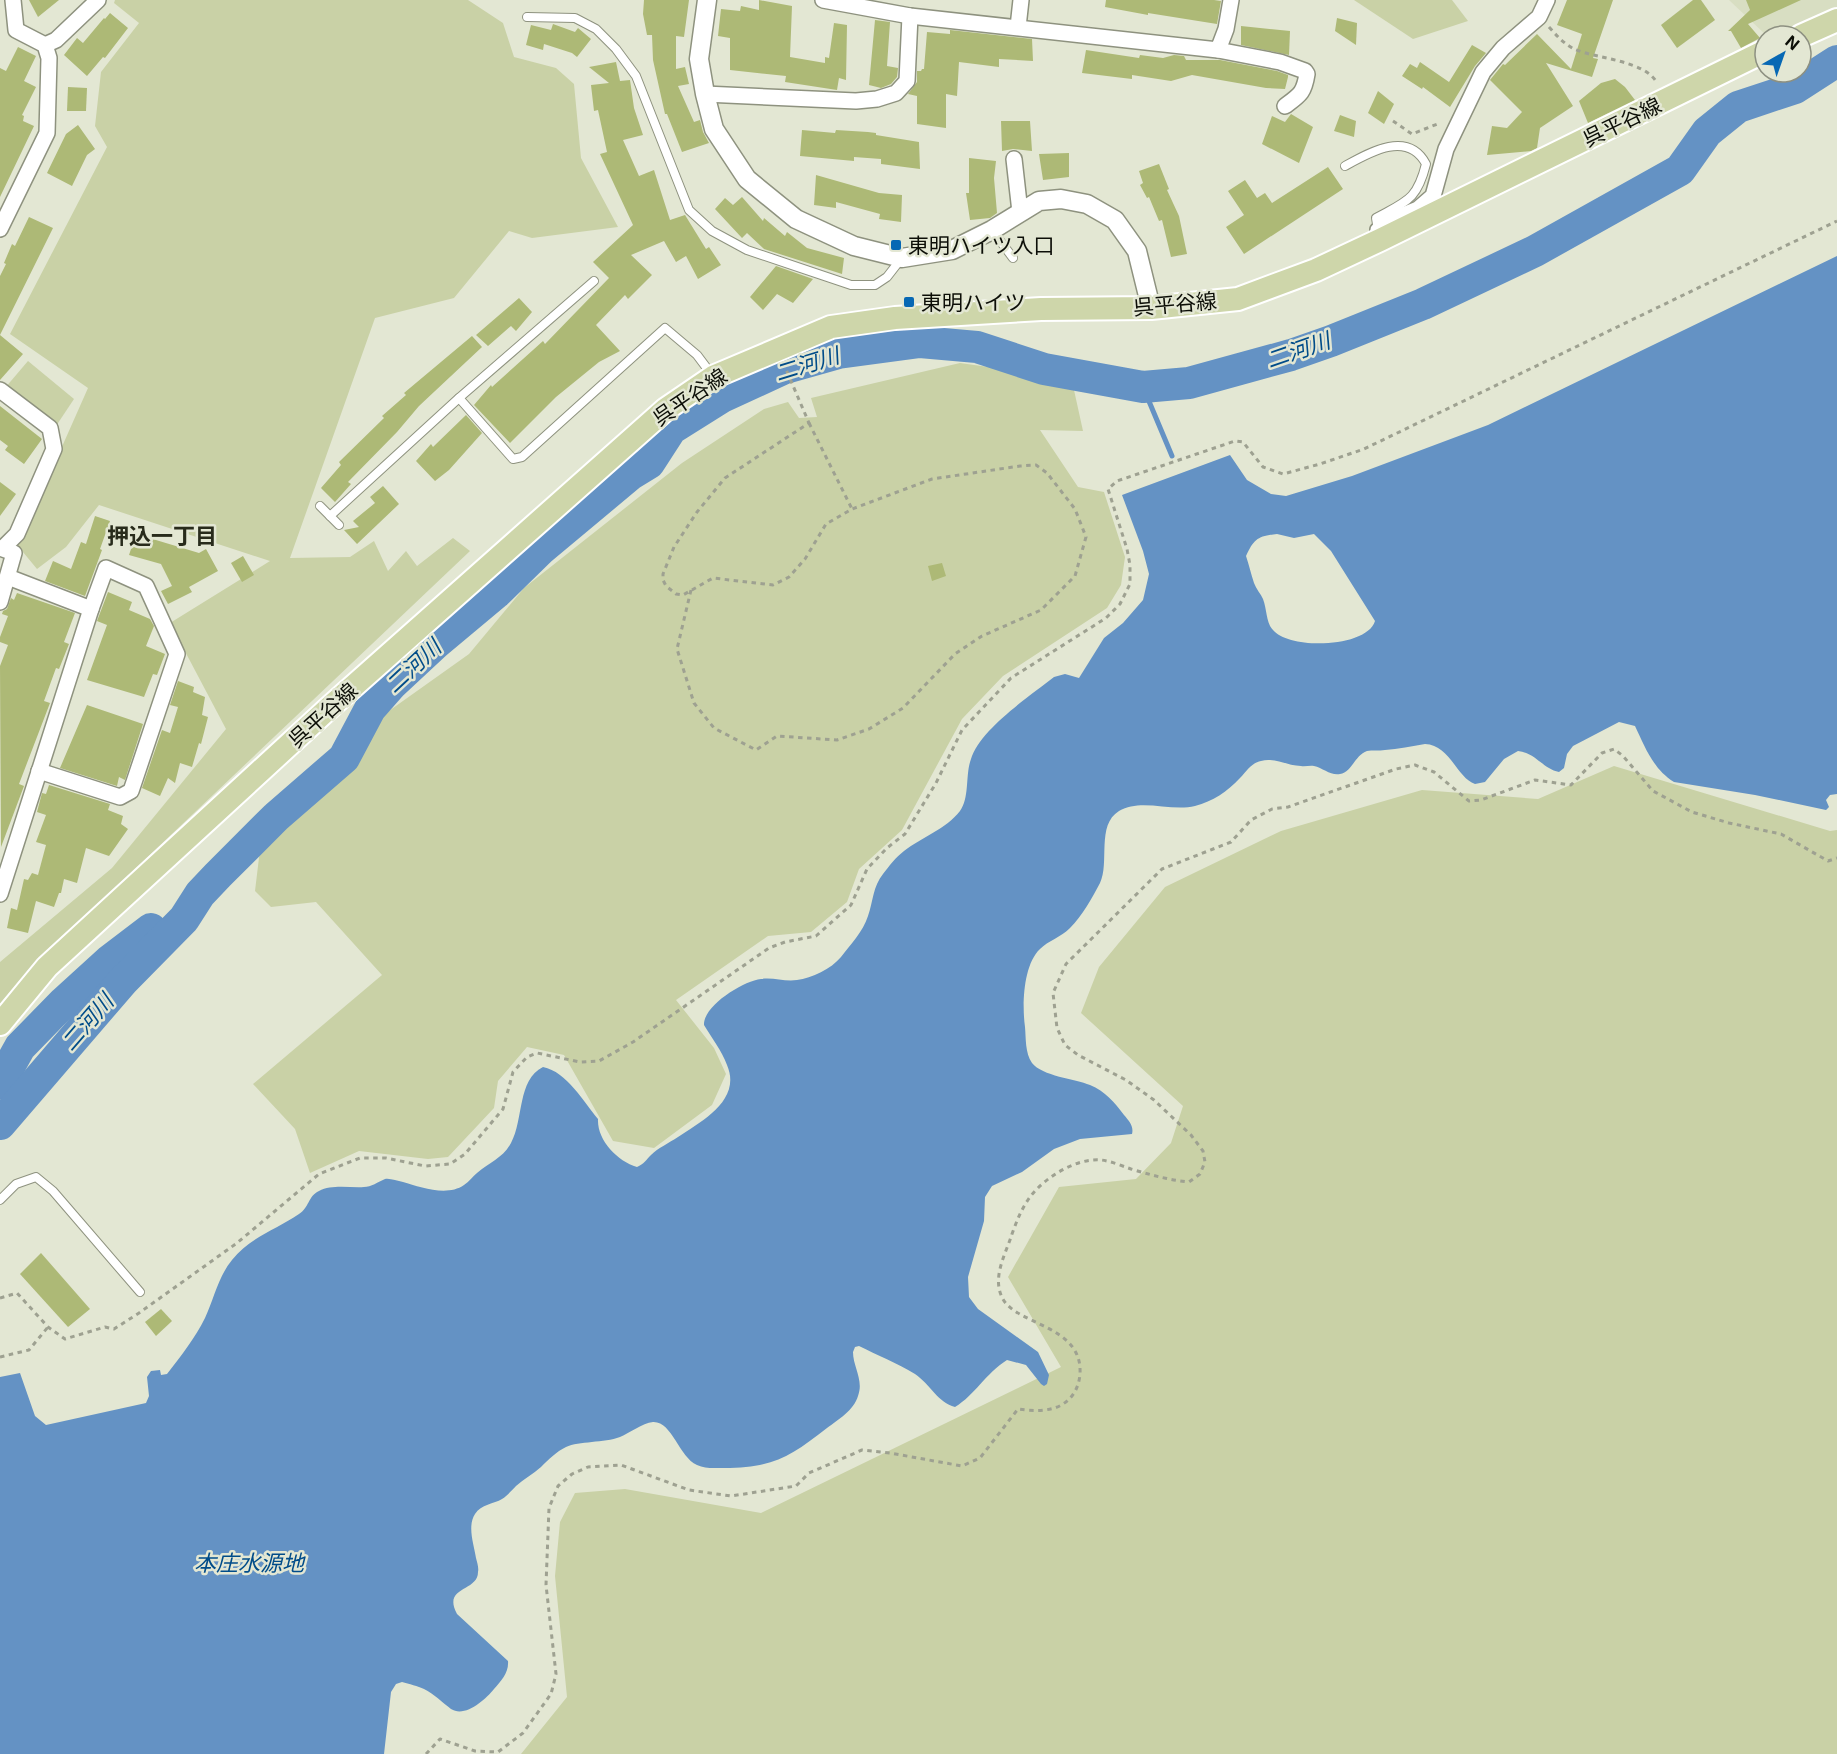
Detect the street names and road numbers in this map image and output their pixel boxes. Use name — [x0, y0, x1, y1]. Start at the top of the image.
street label: 呉平谷線 — [1579, 92, 1665, 152]
street label: 呉平谷線 — [1132, 288, 1218, 320]
street label: 呉平谷線 — [648, 363, 732, 431]
street label: 呉平谷線 — [283, 678, 363, 752]

